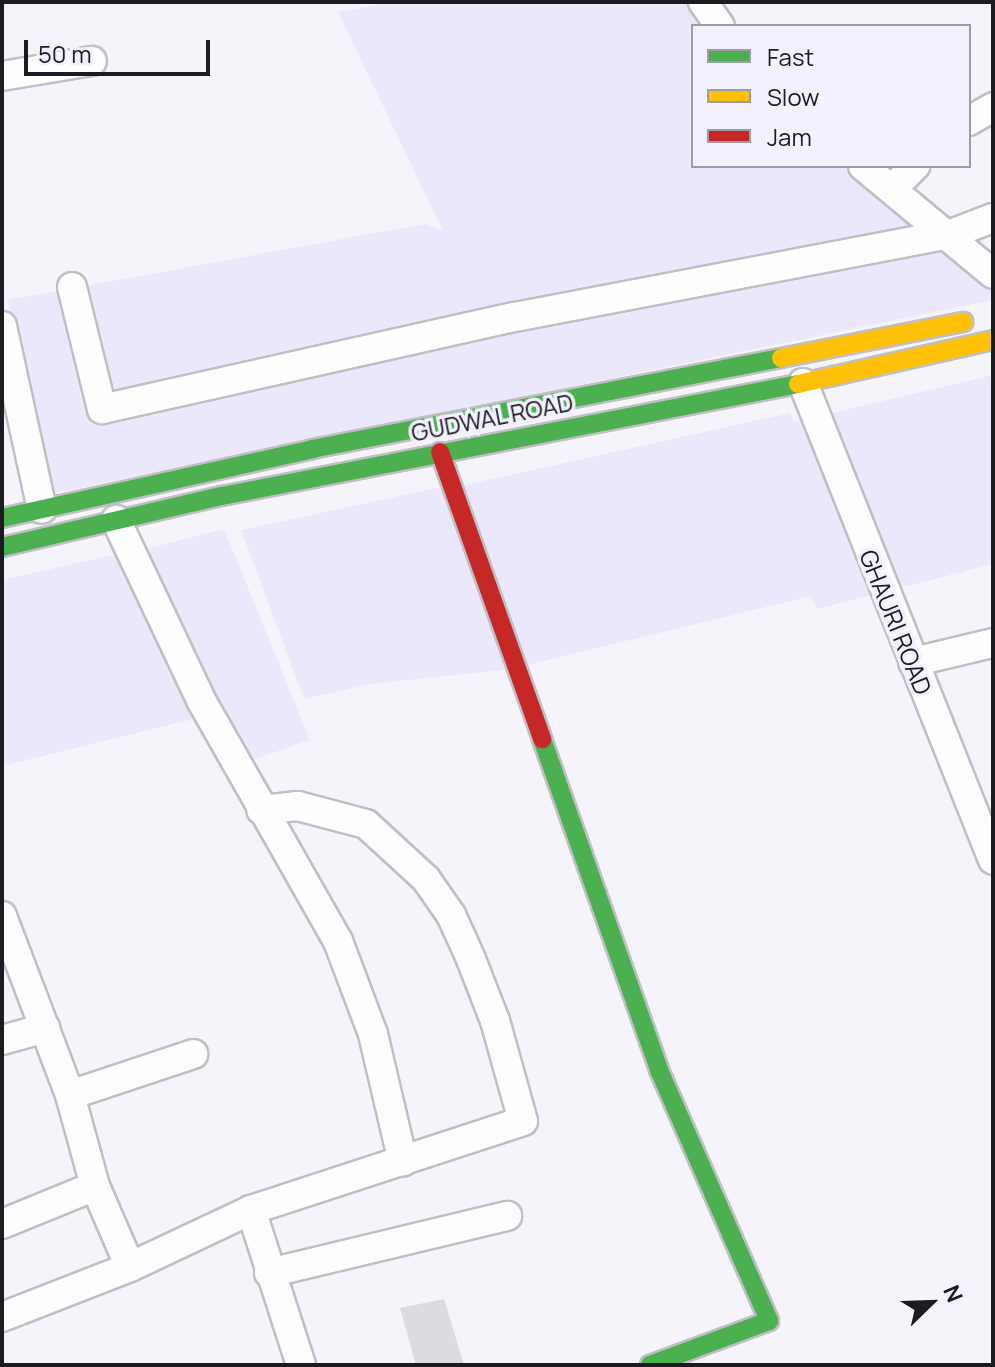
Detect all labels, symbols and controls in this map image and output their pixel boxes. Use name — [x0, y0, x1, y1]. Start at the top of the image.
scale bar — [28, 24, 214, 74]
legend — [691, 24, 971, 168]
text: 50 m — [38, 37, 92, 70]
text: Fast — [767, 40, 814, 73]
text: Slow — [767, 80, 820, 113]
text: Jam — [767, 120, 812, 153]
street label: GUDWAL ROAD — [408, 387, 576, 447]
street label: GHAURI ROAD — [854, 545, 938, 699]
north arrow — [891, 1263, 971, 1343]
text: N — [936, 1280, 970, 1307]

